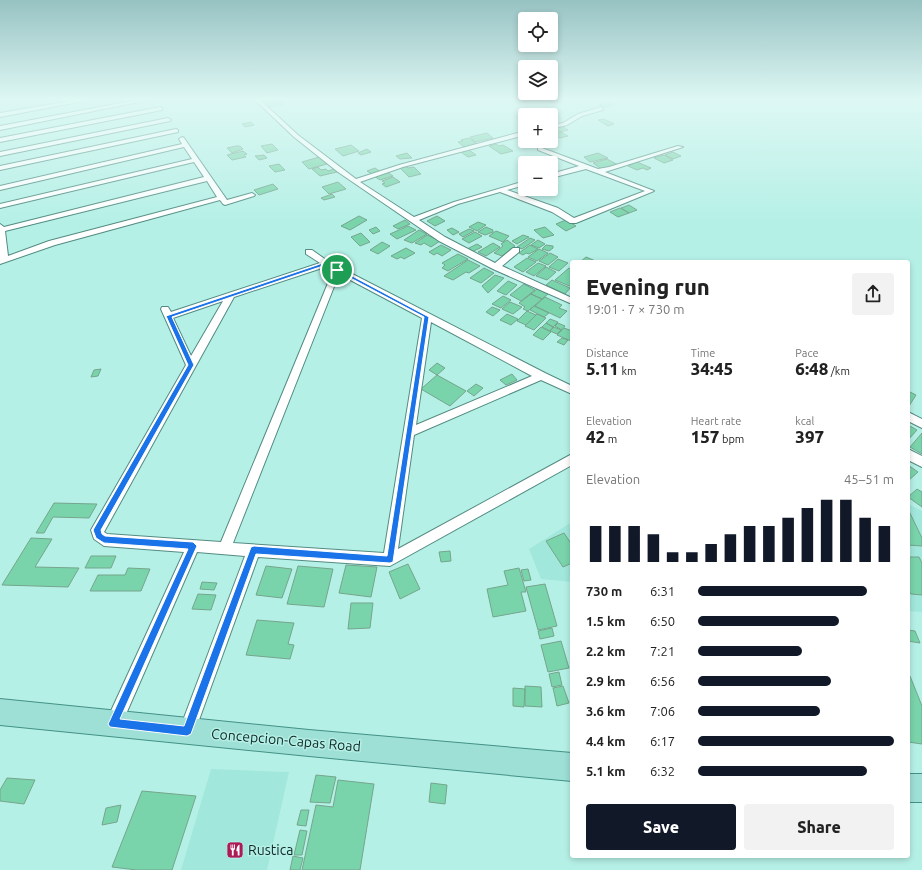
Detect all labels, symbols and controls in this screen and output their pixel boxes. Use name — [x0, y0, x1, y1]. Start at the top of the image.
map controls — [518, 12, 558, 196]
button: locate — [518, 12, 558, 52]
button: layers — [518, 60, 558, 100]
button: + — [518, 108, 558, 148]
button: − — [518, 156, 558, 196]
pin — [320, 253, 354, 287]
icon: arrive — [326, 259, 348, 281]
button: share — [852, 273, 894, 315]
text: Evening run — [586, 274, 710, 299]
text: 19:01 · 7 × 730 m — [586, 302, 685, 316]
text: Distance — [586, 347, 629, 359]
text: Time — [691, 347, 715, 359]
text: Pace — [795, 347, 819, 359]
text: 5.11 — [586, 359, 619, 378]
text: 34:45 — [691, 359, 733, 378]
text: 6:48 — [795, 359, 828, 378]
text: km — [619, 365, 637, 377]
text: /km — [828, 365, 850, 377]
text: Elevation — [586, 415, 632, 427]
text: Heart rate — [691, 415, 741, 427]
text: kcal — [795, 415, 814, 427]
text: 42 — [586, 427, 605, 446]
text: 157 — [691, 427, 719, 446]
text: 397 — [795, 427, 824, 446]
text: m — [605, 433, 617, 445]
text: bpm — [719, 433, 744, 445]
text: Elevation — [586, 472, 640, 486]
text: 45–51 m — [844, 472, 894, 486]
text: 730 m — [586, 584, 622, 598]
text: 6:31 — [650, 584, 675, 598]
text: 1.5 km — [586, 614, 625, 628]
text: 6:50 — [650, 614, 675, 628]
text: 2.2 km — [586, 644, 625, 658]
text: 7:21 — [650, 644, 675, 658]
text: 2.9 km — [586, 674, 625, 688]
text: 6:56 — [650, 674, 675, 688]
text: 3.6 km — [586, 704, 625, 718]
text: 7:06 — [650, 704, 675, 718]
street label: Concepcion-Capas Road — [211, 725, 361, 755]
text: 4.4 km — [586, 734, 625, 748]
text: 6:17 — [650, 734, 675, 748]
text: 5.1 km — [586, 764, 625, 778]
text: 6:32 — [650, 764, 675, 778]
button: Save — [586, 804, 736, 850]
button: Share — [744, 804, 894, 850]
restaurant icon: Rustica — [225, 840, 245, 860]
place label: Rustica — [248, 842, 293, 858]

